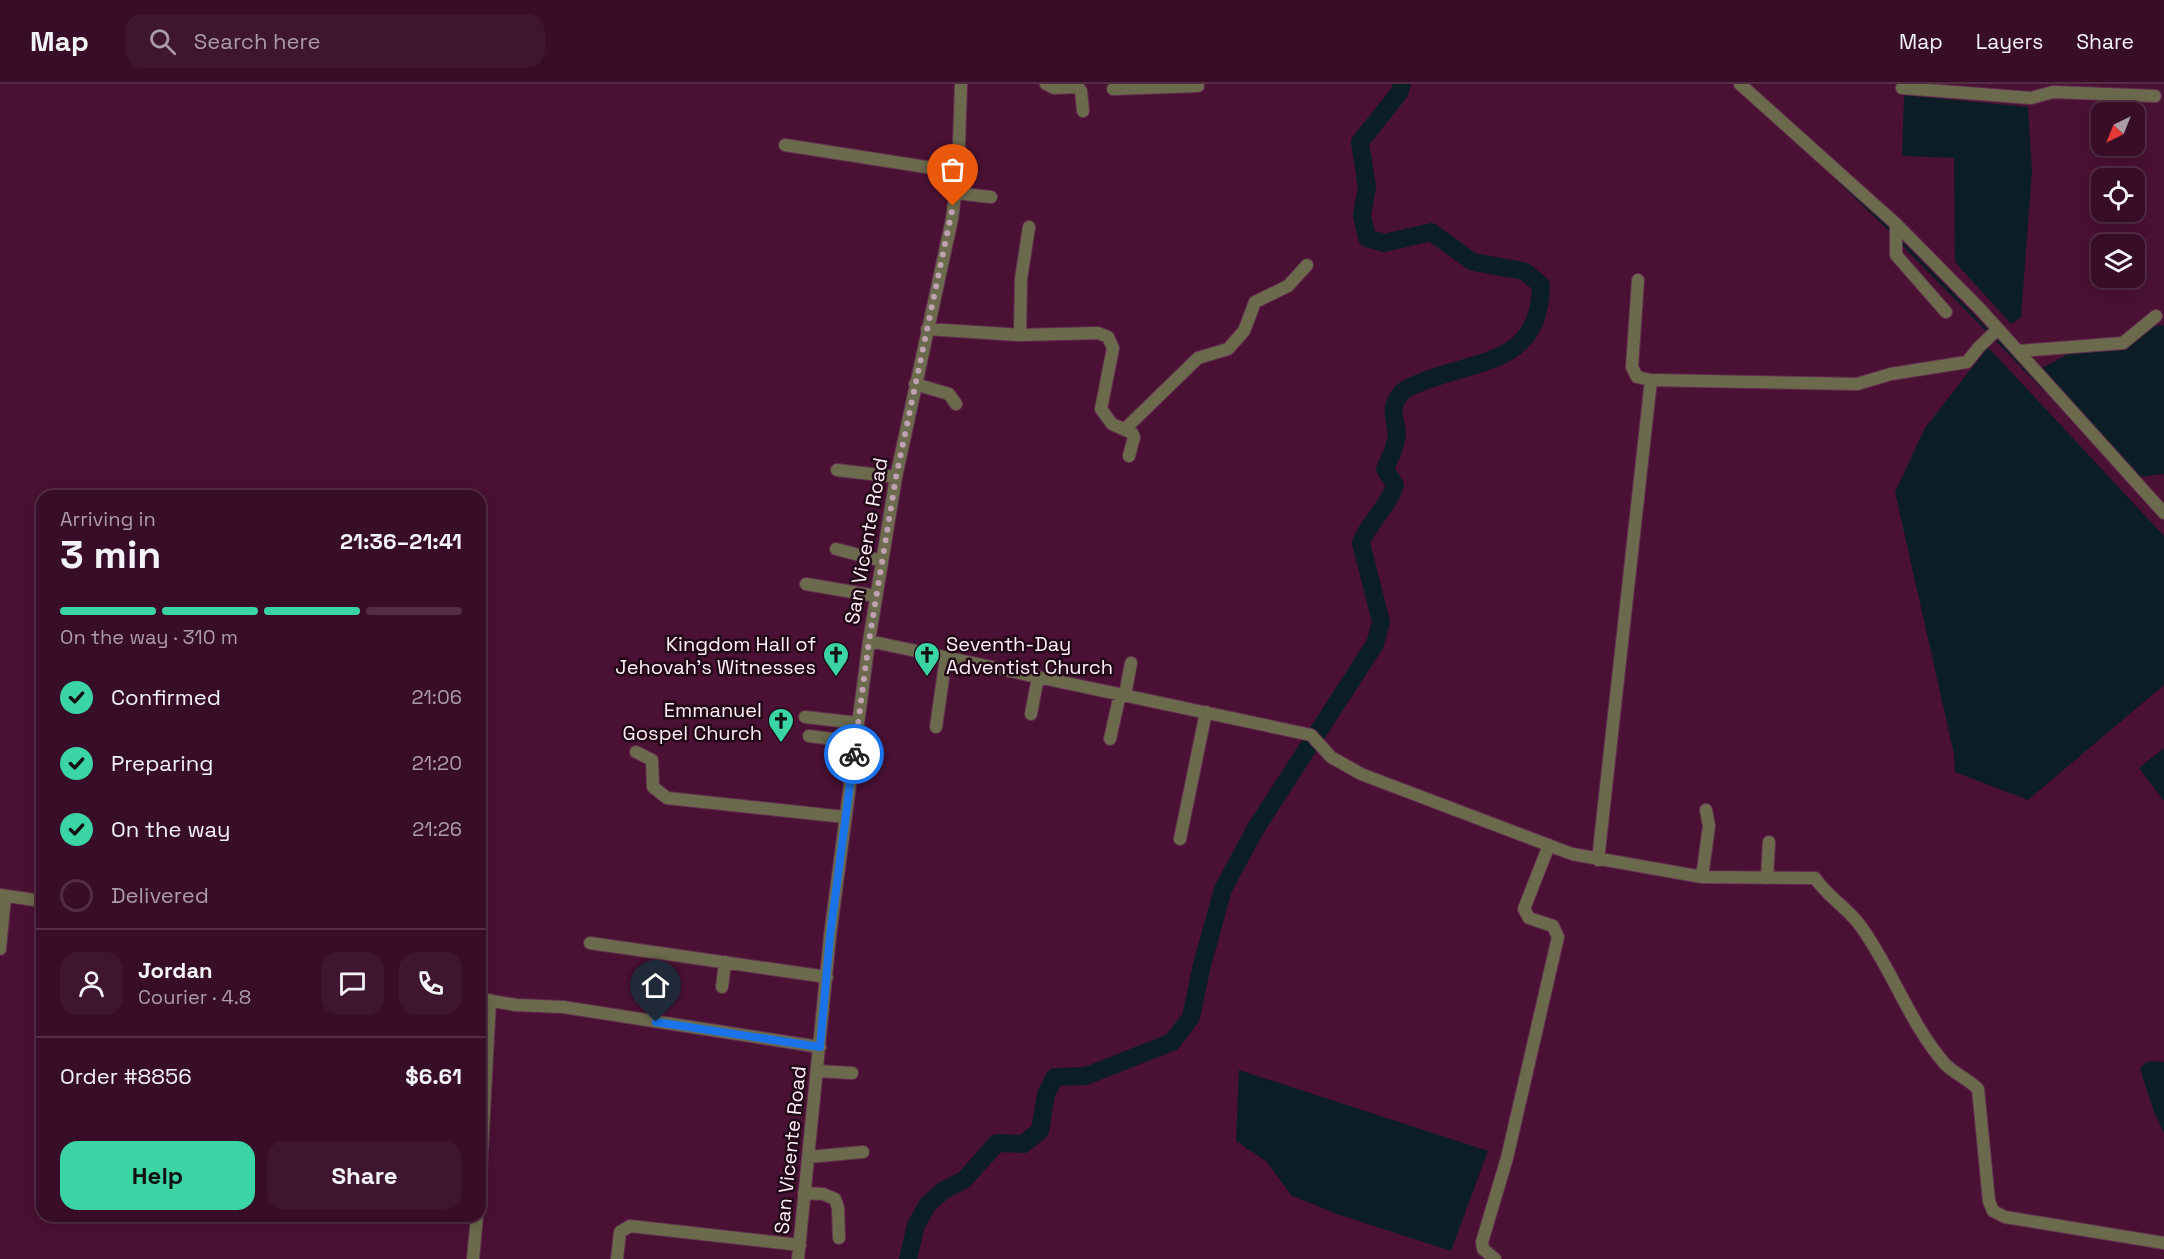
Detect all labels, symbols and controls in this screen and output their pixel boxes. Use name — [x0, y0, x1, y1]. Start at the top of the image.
search box — [125, 14, 545, 68]
text: Map — [30, 23, 89, 59]
icon: search — [146, 25, 179, 58]
text: Search here — [194, 27, 321, 55]
text: Map — [1899, 28, 1943, 55]
text: Layers — [1976, 28, 2043, 55]
text: Share — [2076, 28, 2134, 55]
north arrow — [2091, 102, 2145, 156]
map controls — [2091, 102, 2145, 288]
pin — [927, 144, 978, 206]
icon: bag — [936, 153, 969, 186]
button: locate — [2091, 168, 2145, 222]
button: layers — [2091, 234, 2145, 288]
street label: San Vicente Road — [839, 456, 893, 626]
text: Arriving in — [60, 506, 156, 532]
text: 21:36–21:41 — [340, 527, 462, 555]
text: 3 min — [60, 530, 161, 579]
text: On the way · 310 m — [60, 624, 238, 650]
place label: Kingdom Hall of Jehovah's Witnesses — [615, 631, 816, 680]
place label: Seventh-Day Adventist Church — [946, 631, 1113, 680]
church icon: Kingdom Hall of Jehovah's Witnesses — [821, 640, 851, 678]
church icon: Seventh-Day Adventist Church — [912, 640, 942, 678]
icon: check — [60, 681, 93, 714]
text: Confirmed — [111, 683, 221, 711]
text: 21:06 — [411, 684, 462, 710]
place label: Emmanuel Gospel Church — [623, 697, 762, 746]
church icon: Emmanuel Gospel Church — [766, 706, 796, 744]
courier — [824, 724, 884, 784]
icon: bike — [838, 738, 871, 771]
icon: check — [60, 747, 93, 780]
text: Preparing — [111, 749, 213, 777]
text: 21:20 — [412, 750, 462, 776]
icon: check — [60, 813, 93, 846]
text: On the way — [111, 815, 230, 843]
text: 21:26 — [412, 816, 462, 842]
text: Delivered — [111, 881, 209, 909]
button: person — [60, 952, 123, 1015]
button: chat — [321, 952, 384, 1015]
button: phone — [399, 952, 462, 1015]
text: Jordan — [138, 956, 213, 984]
pin — [630, 960, 681, 1022]
icon: home — [639, 969, 672, 1002]
text: Courier · 4.8 — [138, 984, 251, 1010]
text: Order #8856 — [60, 1062, 192, 1090]
text: $6.61 — [405, 1062, 462, 1090]
street label: San Vicente Road — [768, 1065, 812, 1235]
button: Help — [60, 1141, 255, 1210]
button: Share — [267, 1141, 462, 1210]

